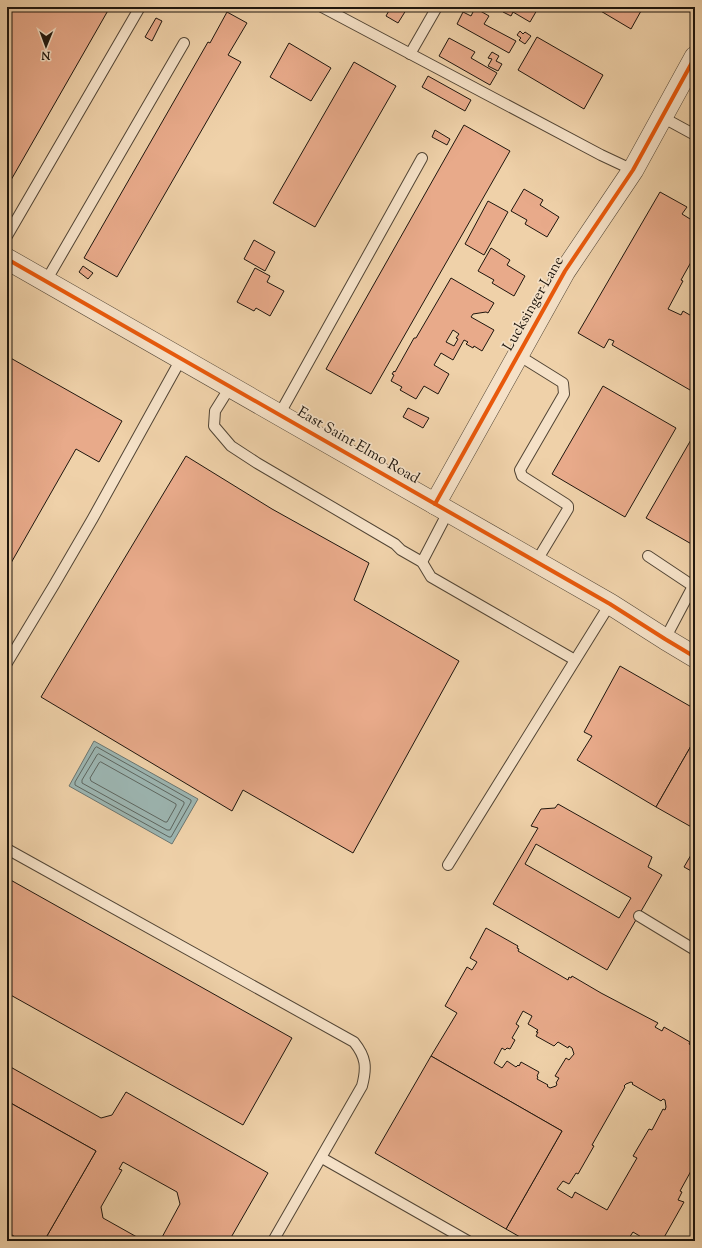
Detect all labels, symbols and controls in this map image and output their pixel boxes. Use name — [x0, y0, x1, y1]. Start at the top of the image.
north arrow — [26, 26, 66, 66]
text: N — [41, 47, 51, 63]
street label: Lucksinger Lane — [498, 253, 570, 355]
street label: East Saint Elmo Road — [293, 402, 423, 490]

